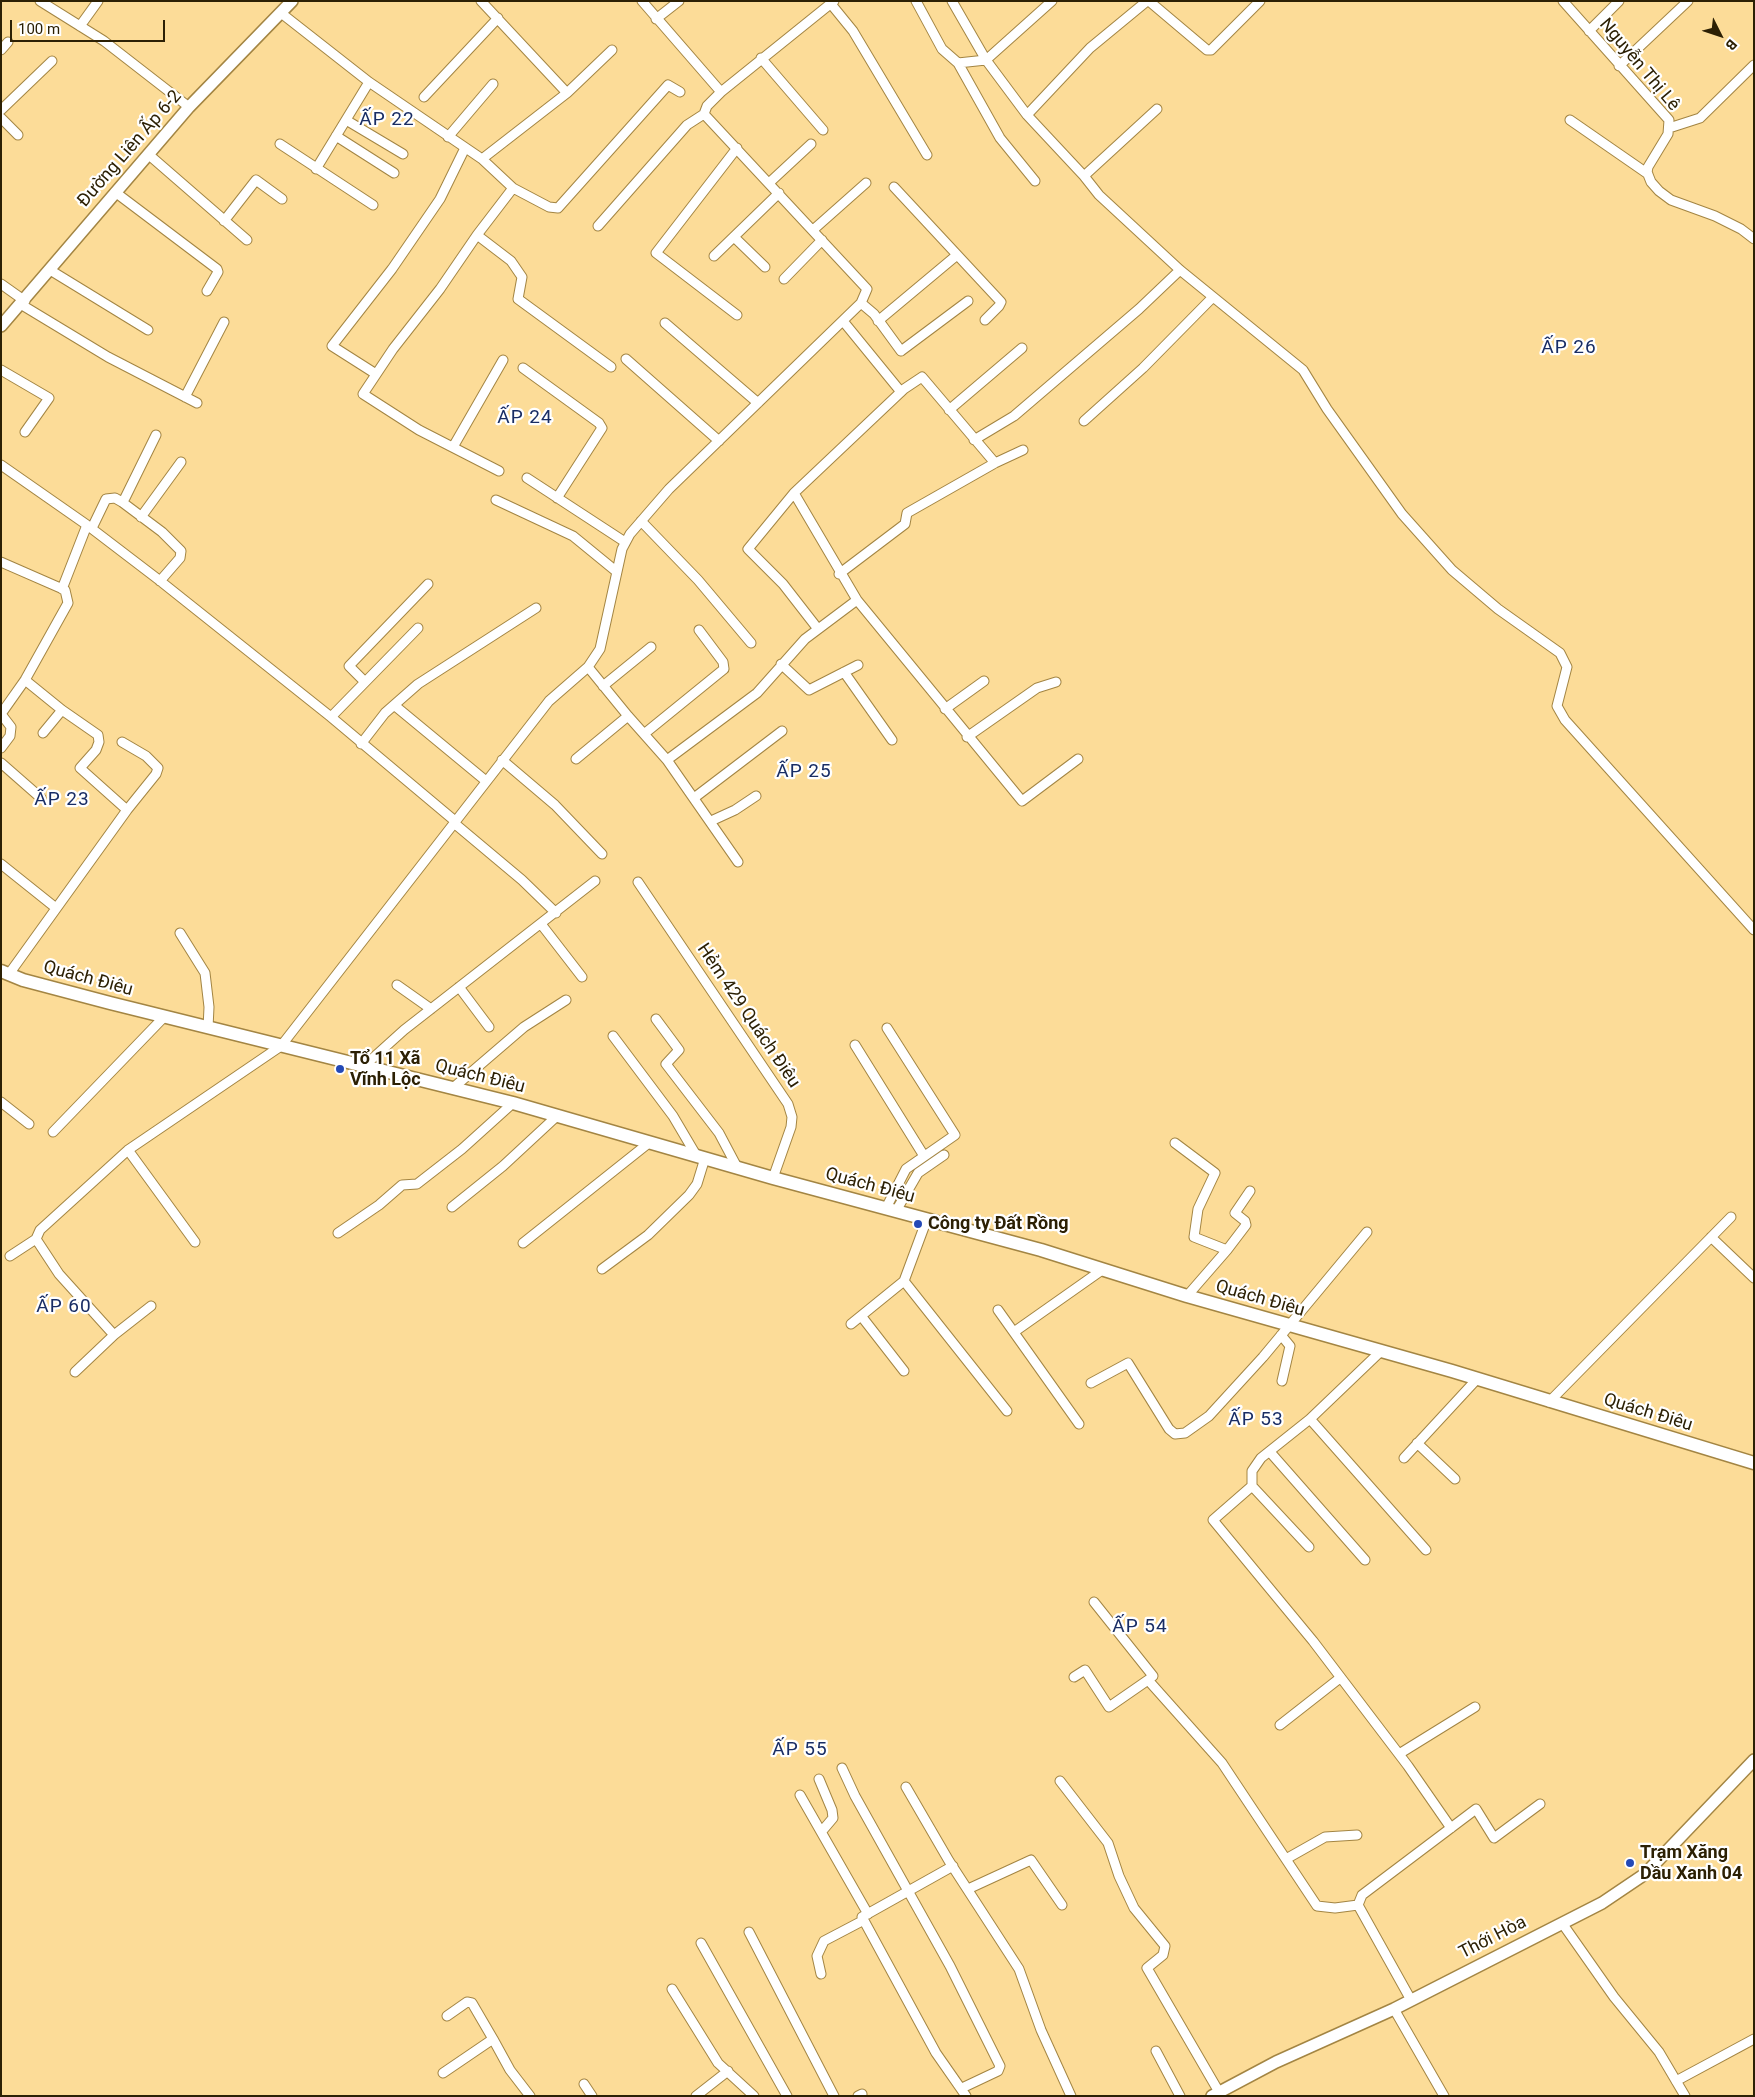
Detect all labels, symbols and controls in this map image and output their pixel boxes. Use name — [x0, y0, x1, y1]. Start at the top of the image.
scale bar — [12, 10, 168, 42]
north arrow — [1695, 10, 1745, 60]
street label: Nguyễn Thị Lê — [1594, 14, 1684, 116]
text: 100 m — [18, 20, 60, 38]
text: B — [1722, 36, 1740, 53]
street label: Đường Liên Ấp 6-2 — [73, 86, 187, 212]
district label: ẤP 22 — [359, 109, 415, 131]
district label: ẤP 26 — [1541, 337, 1597, 359]
district label: ẤP 24 — [497, 407, 553, 429]
district label: ẤP 25 — [776, 761, 832, 783]
district label: ẤP 23 — [34, 789, 90, 811]
street label: Hẻm 429 Quách Điêu — [692, 940, 804, 1092]
street label: Quách Điêu — [41, 957, 135, 1001]
place label: Tổ 11 Xã Vĩnh Lộc — [350, 1048, 421, 1090]
street label: Quách Điêu — [433, 1055, 527, 1099]
marker: Tổ 11 Xã Vĩnh Lộc — [334, 1063, 346, 1075]
street label: Quách Điêu — [823, 1164, 917, 1208]
place label: Công ty Đất Rồng — [928, 1213, 1069, 1235]
marker: Công ty Đất Rồng — [912, 1218, 924, 1230]
street label: Quách Điêu — [1213, 1276, 1307, 1322]
district label: ẤP 60 — [36, 1296, 92, 1318]
street label: Quách Điêu — [1601, 1389, 1695, 1437]
district label: ẤP 53 — [1228, 1409, 1284, 1431]
district label: ẤP 54 — [1112, 1616, 1168, 1638]
district label: ẤP 55 — [772, 1739, 828, 1761]
place label: Trạm Xăng Dầu Xanh 04 — [1640, 1842, 1742, 1885]
marker: Trạm Xăng Dầu Xanh 04 — [1624, 1857, 1636, 1869]
street label: Thới Hòa — [1456, 1912, 1530, 1964]

